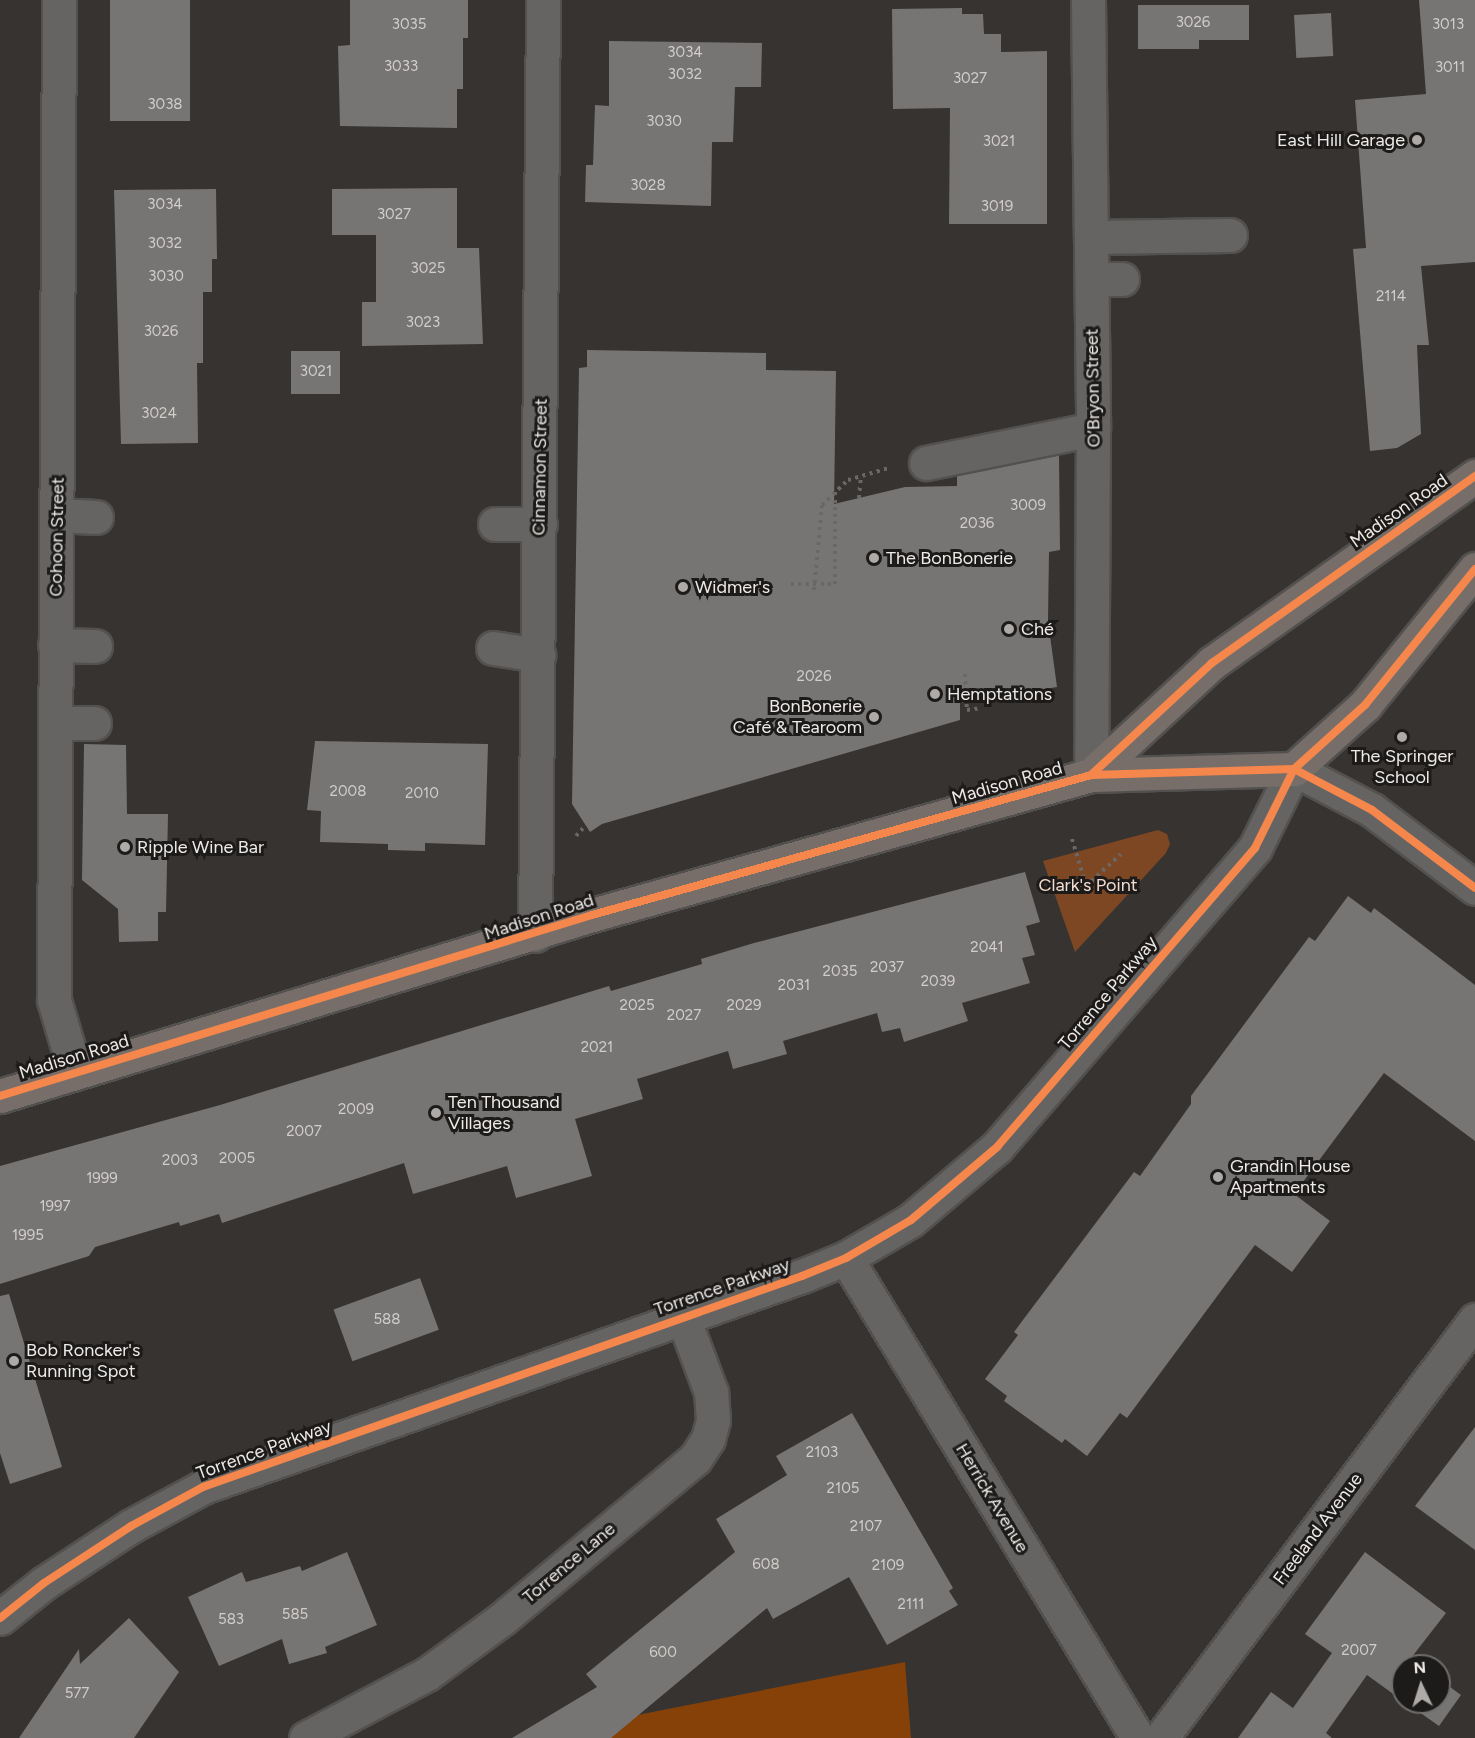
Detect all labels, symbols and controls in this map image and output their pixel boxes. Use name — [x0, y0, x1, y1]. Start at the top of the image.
house number: 3026 — [1176, 14, 1210, 32]
house number: 3035 — [392, 16, 426, 34]
house number: 3013 — [1432, 16, 1464, 34]
house number: 3034 — [667, 44, 703, 62]
house number: 3033 — [384, 58, 418, 76]
house number: 3011 — [1435, 59, 1465, 77]
house number: 3032 — [668, 66, 702, 84]
house number: 3027 — [953, 70, 987, 88]
house number: 3038 — [147, 96, 183, 114]
house number: 3030 — [646, 113, 682, 131]
place label: East Hill Garage — [1277, 129, 1405, 151]
house number: 3021 — [983, 133, 1015, 151]
marker: East Hill Garage — [1410, 133, 1424, 147]
house number: 3028 — [630, 177, 666, 195]
house number: 3034 — [147, 196, 183, 214]
house number: 3019 — [981, 198, 1013, 216]
house number: 3027 — [377, 206, 411, 224]
house number: 3032 — [148, 235, 182, 253]
house number: 3025 — [411, 260, 445, 278]
house number: 3030 — [148, 268, 184, 286]
house number: 2114 — [1376, 288, 1406, 306]
house number: 3023 — [406, 314, 440, 332]
house number: 3026 — [144, 323, 178, 341]
street label: O’Bryon Street — [1081, 328, 1105, 448]
house number: 3021 — [300, 363, 332, 381]
street label: Cinnamon Street — [528, 398, 552, 536]
house number: 3024 — [141, 405, 177, 423]
street label: Madison Road — [1346, 469, 1452, 553]
street label: Cohoon Street — [45, 477, 69, 597]
house number: 3009 — [1010, 497, 1046, 515]
house number: 2036 — [960, 515, 994, 533]
place label: The BonBonerie — [886, 547, 1013, 569]
marker: The BonBonerie — [867, 551, 881, 565]
place label: Widmer's — [695, 576, 770, 598]
marker: Widmer's — [676, 580, 690, 594]
place label: Ché — [1021, 618, 1054, 640]
marker: Ché — [1002, 622, 1016, 636]
house number: 2026 — [797, 668, 831, 686]
place label: Hemptations — [947, 683, 1052, 705]
marker: Hemptations — [928, 687, 942, 701]
place label: BonBonerie Café & Tearoom — [733, 696, 862, 738]
marker: BonBonerie Café & Tearoom — [867, 710, 881, 724]
marker: The Springer School — [1395, 730, 1409, 744]
place label: The Springer School — [1351, 746, 1453, 789]
street label: Madison Road — [949, 757, 1065, 809]
house number: 2008 — [330, 783, 366, 801]
house number: 2010 — [405, 785, 439, 803]
place label: Ripple Wine Bar — [137, 836, 264, 858]
marker: Ripple Wine Bar — [118, 840, 132, 854]
park label: Clark's Point — [1038, 874, 1138, 896]
street label: Madison Road — [482, 889, 596, 945]
street label: Torrence Parkway — [1054, 932, 1162, 1054]
house number: 2041 — [970, 939, 1004, 957]
house number: 2037 — [870, 959, 904, 977]
house number: 2035 — [823, 963, 857, 981]
house number: 2039 — [921, 973, 955, 991]
house number: 2031 — [778, 977, 810, 995]
house number: 2025 — [619, 997, 655, 1015]
house number: 2029 — [727, 997, 761, 1015]
house number: 2027 — [667, 1007, 701, 1025]
street label: Madison Road — [16, 1030, 132, 1084]
house number: 2021 — [581, 1039, 613, 1057]
place label: Ten Thousand Villages — [448, 1092, 560, 1134]
house number: 2009 — [338, 1101, 374, 1119]
marker: Ten Thousand Villages — [429, 1106, 443, 1120]
house number: 2007 — [286, 1123, 322, 1141]
house number: 2005 — [219, 1150, 255, 1168]
house number: 2003 — [162, 1152, 198, 1170]
place label: Grandin House Apartments — [1230, 1156, 1350, 1198]
house number: 1999 — [86, 1170, 118, 1188]
marker: Grandin House Apartments — [1211, 1170, 1225, 1184]
house number: 1997 — [39, 1198, 71, 1216]
house number: 1995 — [12, 1227, 44, 1245]
street label: Torrence Parkway — [651, 1254, 793, 1320]
house number: 588 — [373, 1311, 401, 1329]
place label: Bob Roncker's Running Spot — [26, 1340, 140, 1382]
marker: Bob Roncker's Running Spot — [7, 1354, 21, 1368]
street label: Torrence Parkway — [194, 1416, 334, 1484]
street label: Herrick Avenue — [951, 1440, 1033, 1556]
house number: 2103 — [806, 1444, 838, 1462]
street label: Freeland Avenue — [1269, 1469, 1367, 1589]
house number: 2105 — [827, 1480, 859, 1498]
street label: Torrence Lane — [518, 1518, 620, 1608]
house number: 2107 — [850, 1518, 882, 1536]
house number: 608 — [752, 1556, 780, 1574]
house number: 2109 — [872, 1557, 904, 1575]
house number: 2111 — [898, 1596, 924, 1614]
house number: 585 — [282, 1606, 308, 1624]
house number: 583 — [218, 1611, 244, 1629]
house number: 2007 — [1341, 1642, 1377, 1660]
house number: 600 — [649, 1644, 677, 1662]
north arrow — [1391, 1654, 1451, 1714]
text: N — [1413, 1658, 1427, 1677]
house number: 577 — [65, 1685, 89, 1703]

